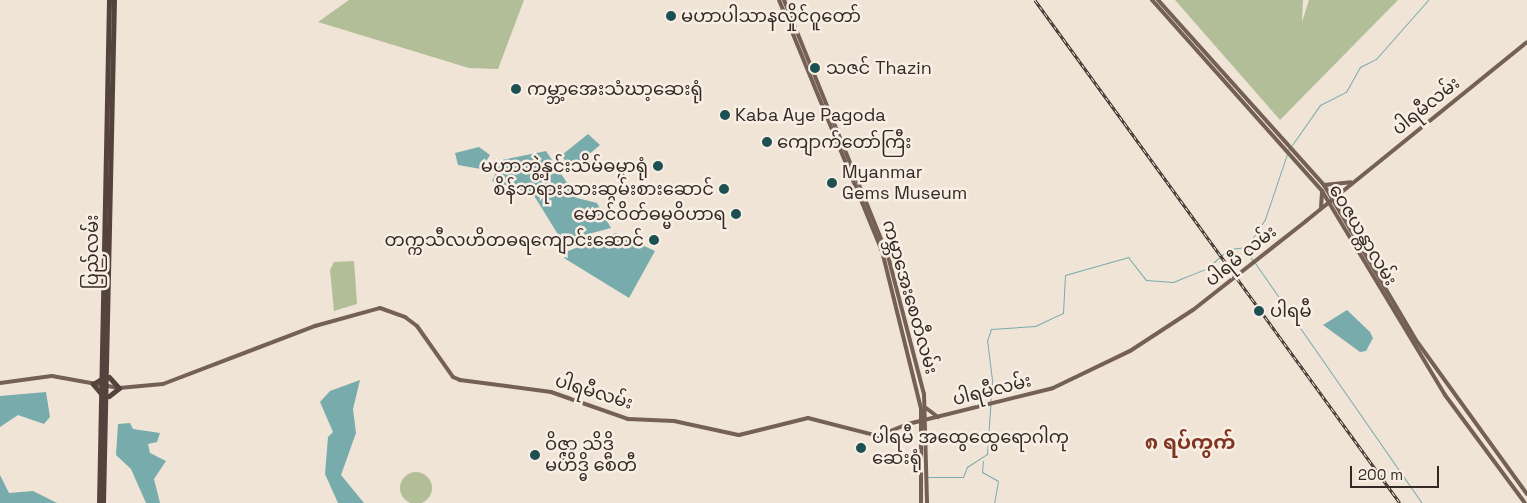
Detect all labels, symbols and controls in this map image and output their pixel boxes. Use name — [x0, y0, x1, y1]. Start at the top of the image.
place label: မဟာပါသာနလှိုင်ဂူတော် — [681, 5, 861, 27]
marker: မဟာပါသာနလှိုင်ဂူတော် — [665, 10, 677, 22]
place label: သဇင် Thazin — [826, 57, 932, 79]
marker: သဇင် Thazin — [808, 61, 822, 75]
street label: ပါရမီလမ်း — [1388, 72, 1464, 140]
place label: ကမ္ဘာ့အေးသံဃာ့ဆေးရုံ — [527, 78, 703, 100]
marker: ကမ္ဘာ့အေးသံဃာ့ဆေးရုံ — [509, 82, 523, 96]
place label: Kaba Aye Pagoda — [735, 104, 886, 126]
marker: Kaba Aye Pagoda — [719, 109, 731, 121]
place label: ကျောက်တော်ကြီး — [777, 131, 912, 153]
marker: ကျောက်တော်ကြီး — [761, 136, 773, 148]
place label: မဟာဘွဲ့နှင်းသိမ်ဓမ္မာရုံ — [481, 155, 648, 177]
marker: မဟာဘွဲ့နှင်းသိမ်ဓမ္မာရုံ — [652, 160, 664, 172]
place label: Myanmar Gems Museum — [842, 162, 967, 204]
marker: Myanmar Gems Museum — [826, 177, 838, 189]
place label: စိန်ဘရားသားဆွမ်းစားဆောင် — [493, 178, 714, 200]
street label: ဝေဇယန္တာလမ်း — [1324, 181, 1402, 289]
marker: စိန်ဘရားသားဆွမ်းစားဆောင် — [718, 183, 730, 195]
place label: မောင်ဝိတ်ဓမ္မဝိဟာရ — [573, 203, 726, 225]
marker: မောင်ဝိတ်ဓမ္မဝိဟာရ — [730, 208, 742, 220]
street label: ပြည်လမ်း — [81, 215, 103, 289]
street label: ကမ္ဘာအေးစေတီလမ်း — [878, 217, 942, 377]
street label: ပါရမီ လမ်း — [1201, 221, 1281, 291]
place label: တက္ကသီလဟိတဓရကျောင်းဆောင် — [385, 229, 644, 251]
marker: တက္ကသီလဟိတဓရကျောင်းဆောင် — [648, 234, 660, 246]
place label: ပါရမီ — [1270, 300, 1312, 322]
marker: ပါရမီ — [1252, 304, 1266, 318]
street label: ပါရမီလမ်း — [552, 370, 636, 414]
street label: ပါရမီလမ်း — [950, 370, 1034, 410]
place label: ပါရမီ အထွေထွေရောဂါကု ဆေးရုံ — [872, 427, 1069, 469]
district label: ၈ ရပ်ကွက် — [1145, 430, 1235, 454]
place label: ဝိဇ္ဇာ သိဒ္ဓိ မဟိဒ္ဓိ စေတီ — [545, 434, 637, 476]
marker: ပါရမီ အထွေထွေရောဂါကု ဆေးရုံ — [854, 441, 868, 455]
marker: ဝိဇ္ဇာ သိဒ္ဓိ မဟိဒ္ဓိ စေတီ — [529, 449, 541, 461]
scale bar — [1352, 456, 1441, 488]
text: 200 m — [1358, 465, 1403, 484]

